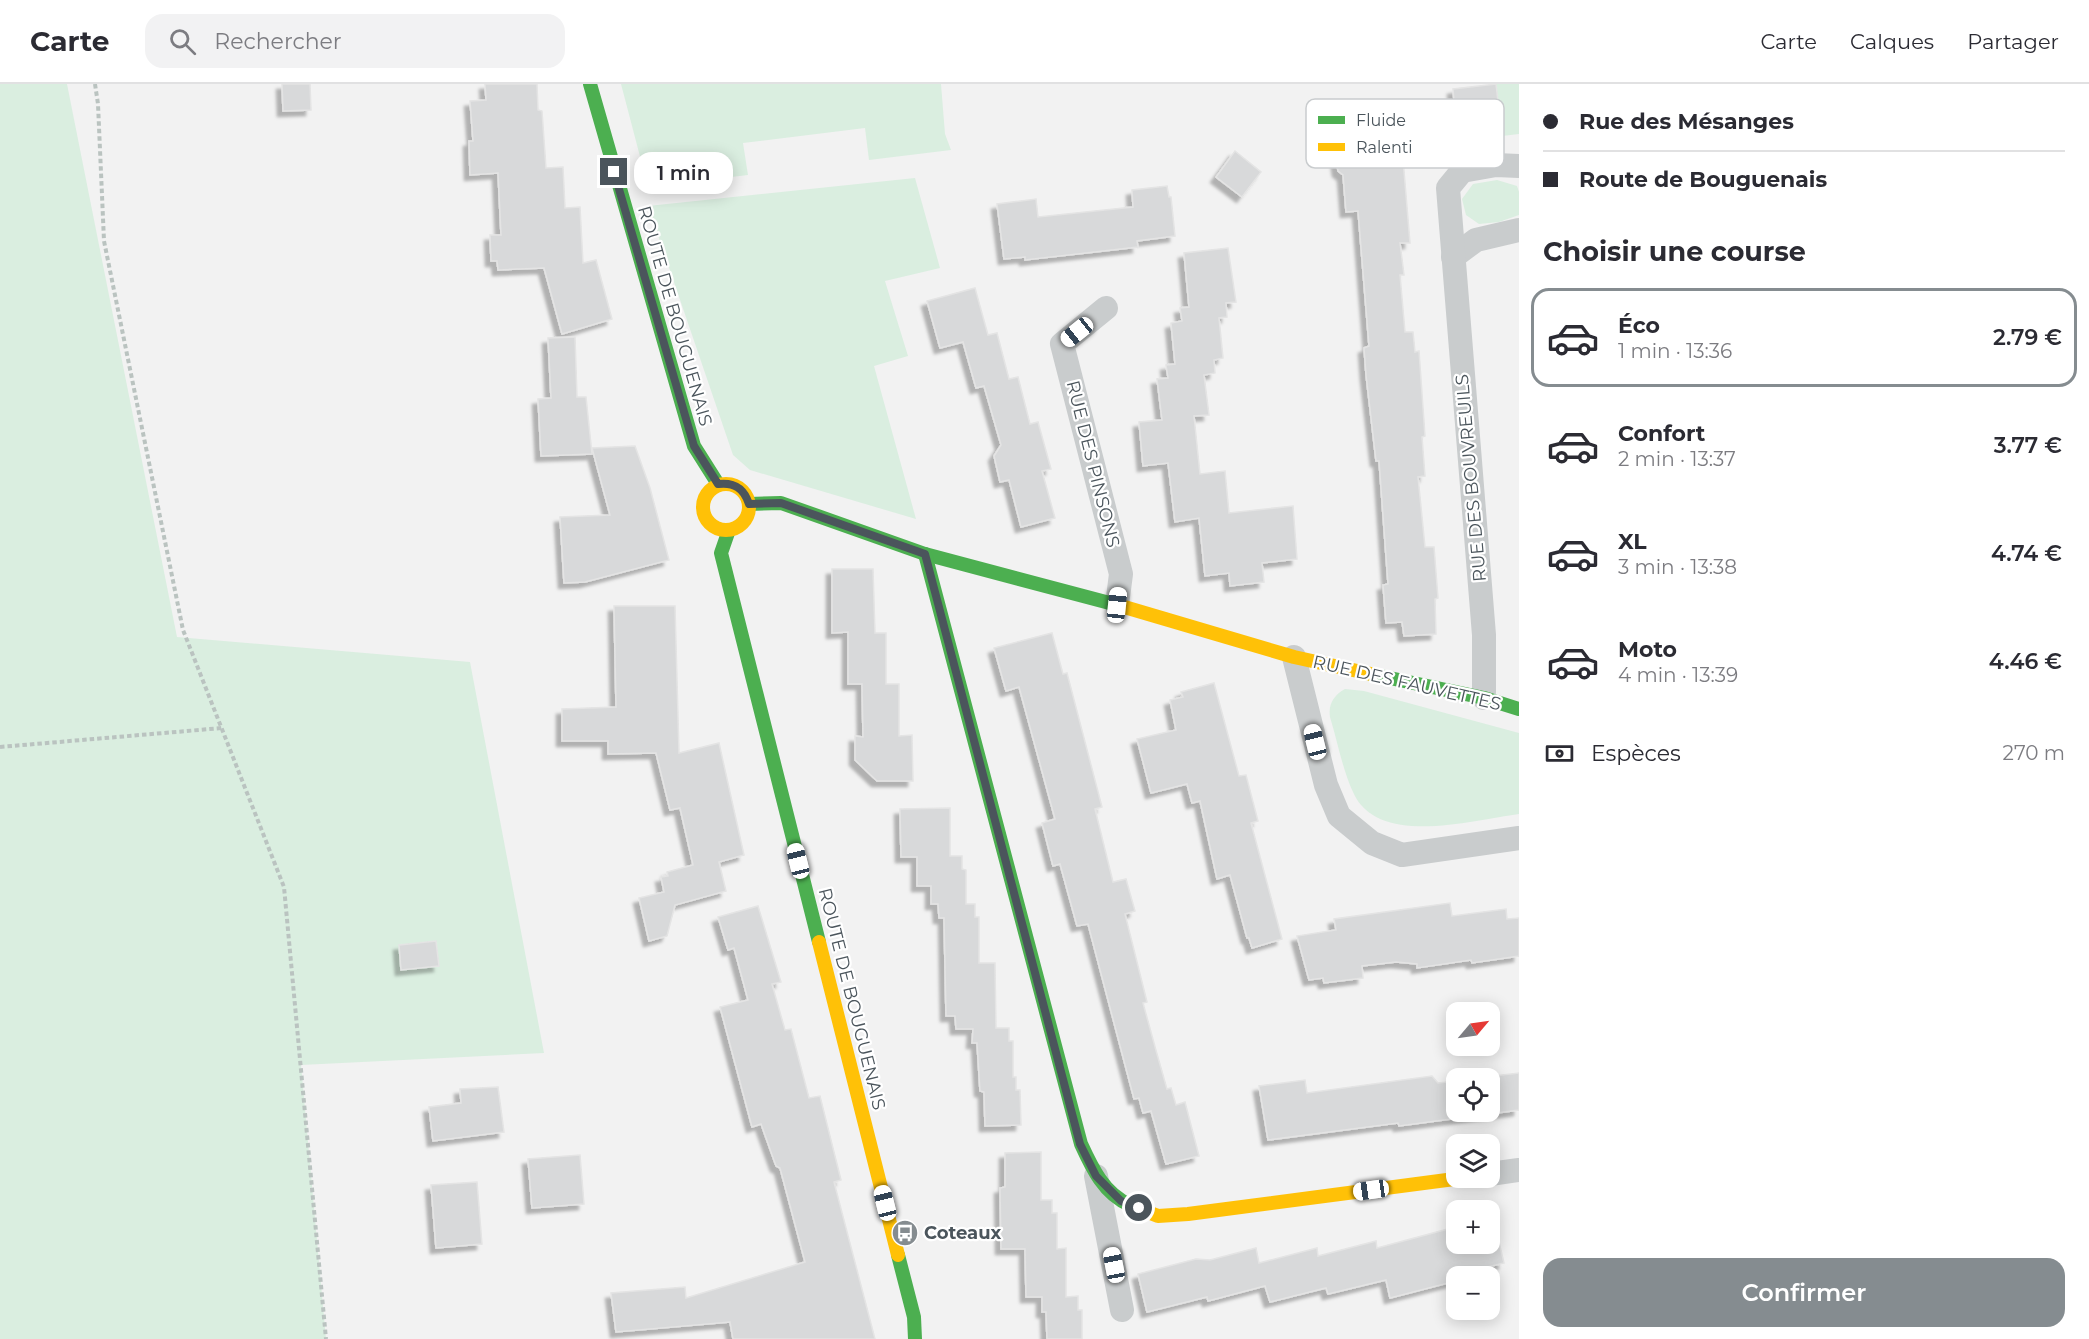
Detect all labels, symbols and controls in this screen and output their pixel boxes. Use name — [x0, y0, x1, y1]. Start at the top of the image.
search box — [145, 14, 565, 68]
text: Carte — [30, 24, 109, 58]
icon: search — [166, 25, 199, 58]
text: Rechercher — [214, 28, 342, 55]
text: Carte — [1760, 29, 1817, 54]
text: Calques — [1850, 29, 1934, 54]
text: Partager — [1967, 29, 2059, 54]
legend — [1306, 99, 1504, 168]
text: Rue des Mésanges — [1579, 108, 1794, 135]
text: Fluide — [1356, 111, 1406, 130]
text: Ralenti — [1356, 138, 1413, 157]
callout: 1 min — [635, 151, 734, 193]
route end — [600, 158, 627, 185]
text: 1 min — [657, 161, 710, 185]
text: Route de Bouguenais — [1579, 166, 1827, 193]
street label: ROUTE DE BOUGUENAIS — [633, 203, 717, 429]
text: Choisir une course — [1543, 235, 1806, 268]
icon: car — [1546, 311, 1600, 365]
text: Éco — [1618, 312, 1660, 339]
car — [1057, 314, 1097, 350]
text: 2.79 € — [1993, 324, 2062, 351]
text: 1 min · 13:36 — [1618, 339, 1732, 363]
street label: RUE DES BOUVREUILS — [1451, 373, 1491, 583]
street label: RUE DES PINSONS — [1062, 378, 1124, 550]
icon: car — [1546, 419, 1600, 473]
text: Confort — [1618, 420, 1705, 447]
text: 3.77 € — [1994, 432, 2062, 459]
text: 2 min · 13:37 — [1618, 447, 1736, 471]
icon: car — [1546, 527, 1600, 581]
text: XL — [1618, 528, 1647, 555]
text: 4.74 € — [1991, 540, 2062, 567]
text: 3 min · 13:38 — [1618, 555, 1737, 579]
car — [1106, 586, 1128, 624]
icon: car — [1546, 635, 1600, 689]
text: Moto — [1618, 636, 1677, 663]
text: 4.46 € — [1989, 648, 2062, 675]
street label: RUE DES FAUVETTES — [1311, 651, 1503, 715]
text: 4 min · 13:39 — [1618, 663, 1738, 687]
car — [1302, 722, 1328, 762]
icon: cash — [1543, 737, 1576, 770]
text: Espèces — [1591, 740, 1681, 767]
text: 270 m — [2003, 741, 2065, 765]
car — [785, 841, 811, 881]
street label: ROUTE DE BOUGUENAIS — [814, 886, 890, 1112]
north arrow — [1446, 1002, 1500, 1056]
map controls — [1446, 1002, 1500, 1320]
button: locate — [1446, 1068, 1500, 1122]
button: layers — [1446, 1134, 1500, 1188]
car — [1352, 1179, 1390, 1201]
car — [872, 1183, 898, 1223]
route start — [1125, 1194, 1152, 1221]
button: + — [1446, 1200, 1500, 1254]
bus stop icon: Coteaux — [890, 1218, 920, 1248]
place label: Coteaux — [924, 1222, 1002, 1244]
car — [1102, 1246, 1126, 1284]
button: Confirmer — [1543, 1258, 2065, 1327]
button: − — [1446, 1266, 1500, 1320]

